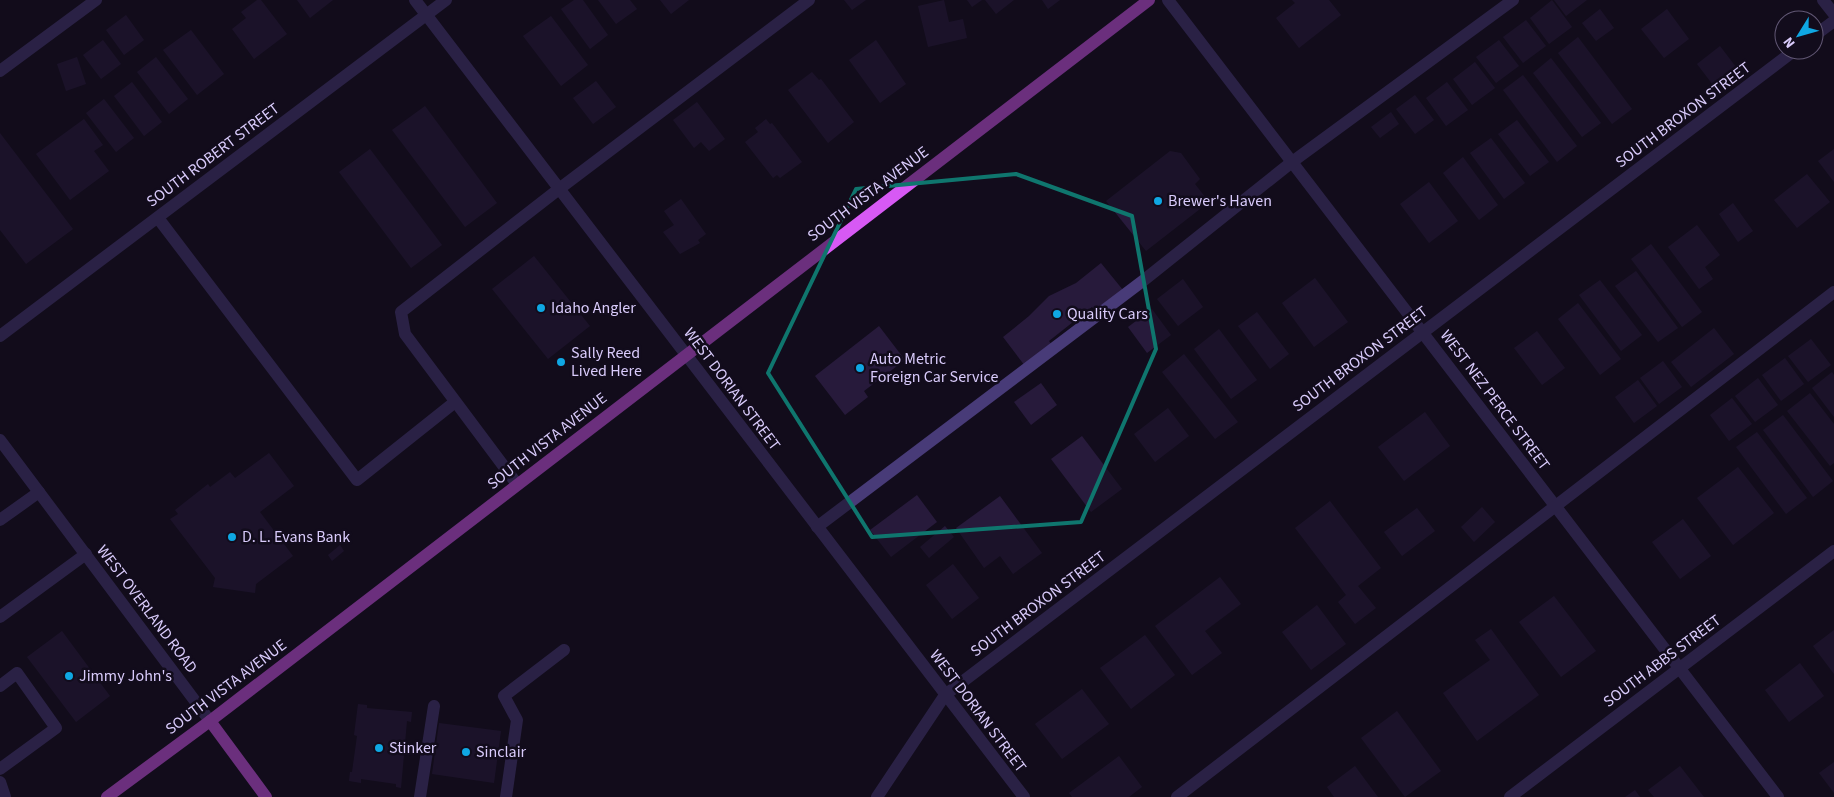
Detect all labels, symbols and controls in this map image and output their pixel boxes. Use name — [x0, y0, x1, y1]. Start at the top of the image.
north arrow — [1774, 10, 1824, 60]
text: N — [1779, 32, 1800, 52]
street label: SOUTH BROXON STREET — [1611, 57, 1755, 173]
street label: SOUTH ROBERT STREET — [142, 97, 284, 212]
street label: SOUTH VISTA AVENUE — [803, 141, 933, 247]
place label: Brewer's Haven — [1168, 190, 1272, 212]
marker: Brewer's Haven — [1152, 195, 1164, 207]
place label: Idaho Angler — [551, 297, 636, 319]
street label: SOUTH BROXON STREET — [1288, 301, 1432, 417]
marker: Idaho Angler — [535, 302, 547, 314]
place label: Quality Cars — [1067, 303, 1148, 325]
marker: Quality Cars — [1051, 308, 1063, 320]
street label: WEST DORIAN STREET — [679, 323, 786, 455]
street label: WEST NEZ PERCE STREET — [1435, 325, 1555, 475]
place label: Sally Reed Lived Here — [571, 342, 642, 382]
place label: Auto Metric Foreign Car Service — [870, 348, 998, 388]
marker: Sally Reed Lived Here — [555, 356, 567, 368]
marker: Auto Metric Foreign Car Service — [854, 362, 866, 374]
street label: SOUTH VISTA AVENUE — [483, 387, 611, 495]
place label: D. L. Evans Bank — [242, 526, 350, 548]
marker: D. L. Evans Bank — [226, 531, 238, 543]
street label: WEST OVERLAND ROAD — [91, 540, 203, 678]
street label: SOUTH BROXON STREET — [966, 546, 1110, 662]
street label: SOUTH ABBS STREET — [1599, 609, 1726, 713]
street label: SOUTH VISTA AVENUE — [161, 634, 291, 740]
street label: WEST DORIAN STREET — [925, 645, 1032, 777]
place label: Jimmy John's — [79, 665, 172, 687]
marker: Jimmy John's — [63, 670, 75, 682]
place label: Stinker — [389, 737, 437, 759]
place label: Sinclair — [476, 741, 527, 763]
marker: Stinker — [373, 742, 385, 754]
marker: Sinclair — [460, 746, 472, 758]

